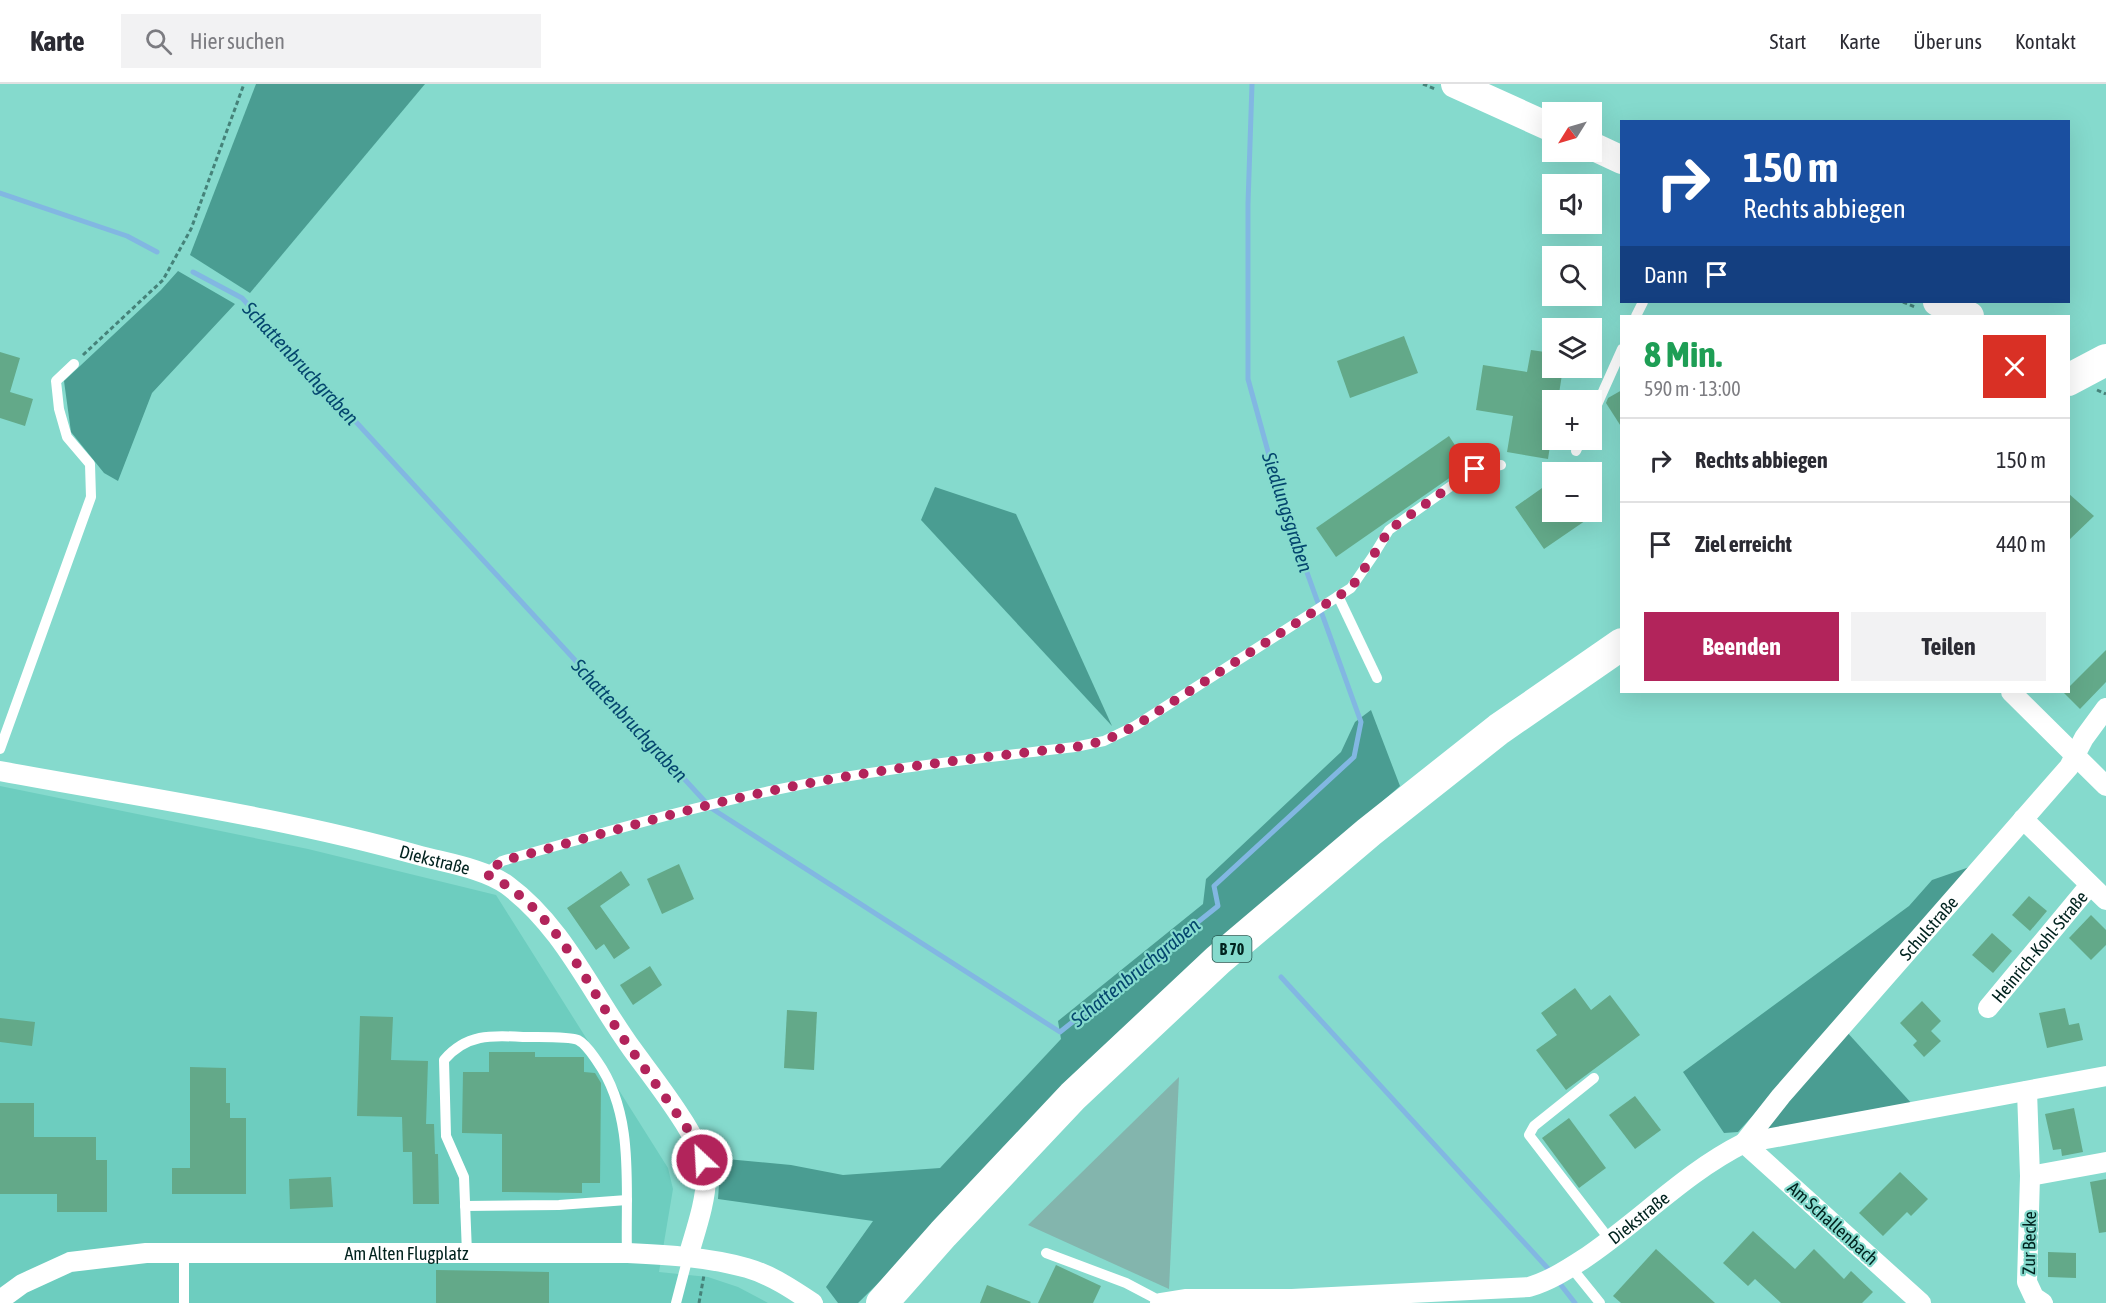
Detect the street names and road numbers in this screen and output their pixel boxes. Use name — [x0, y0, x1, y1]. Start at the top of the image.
street label: Diekstraße — [397, 840, 473, 878]
street label: Heinrich-Kohl-Straße — [1987, 886, 2091, 1006]
street label: Schulstraße — [1895, 892, 1962, 964]
road number: B 70 — [1212, 936, 1252, 962]
street label: Am Schallenbach — [1784, 1177, 1882, 1269]
street label: Diekstraße — [1604, 1187, 1673, 1248]
street label: Zur Becke — [2018, 1211, 2040, 1275]
street label: Am Alten Flugplatz — [344, 1243, 469, 1264]

